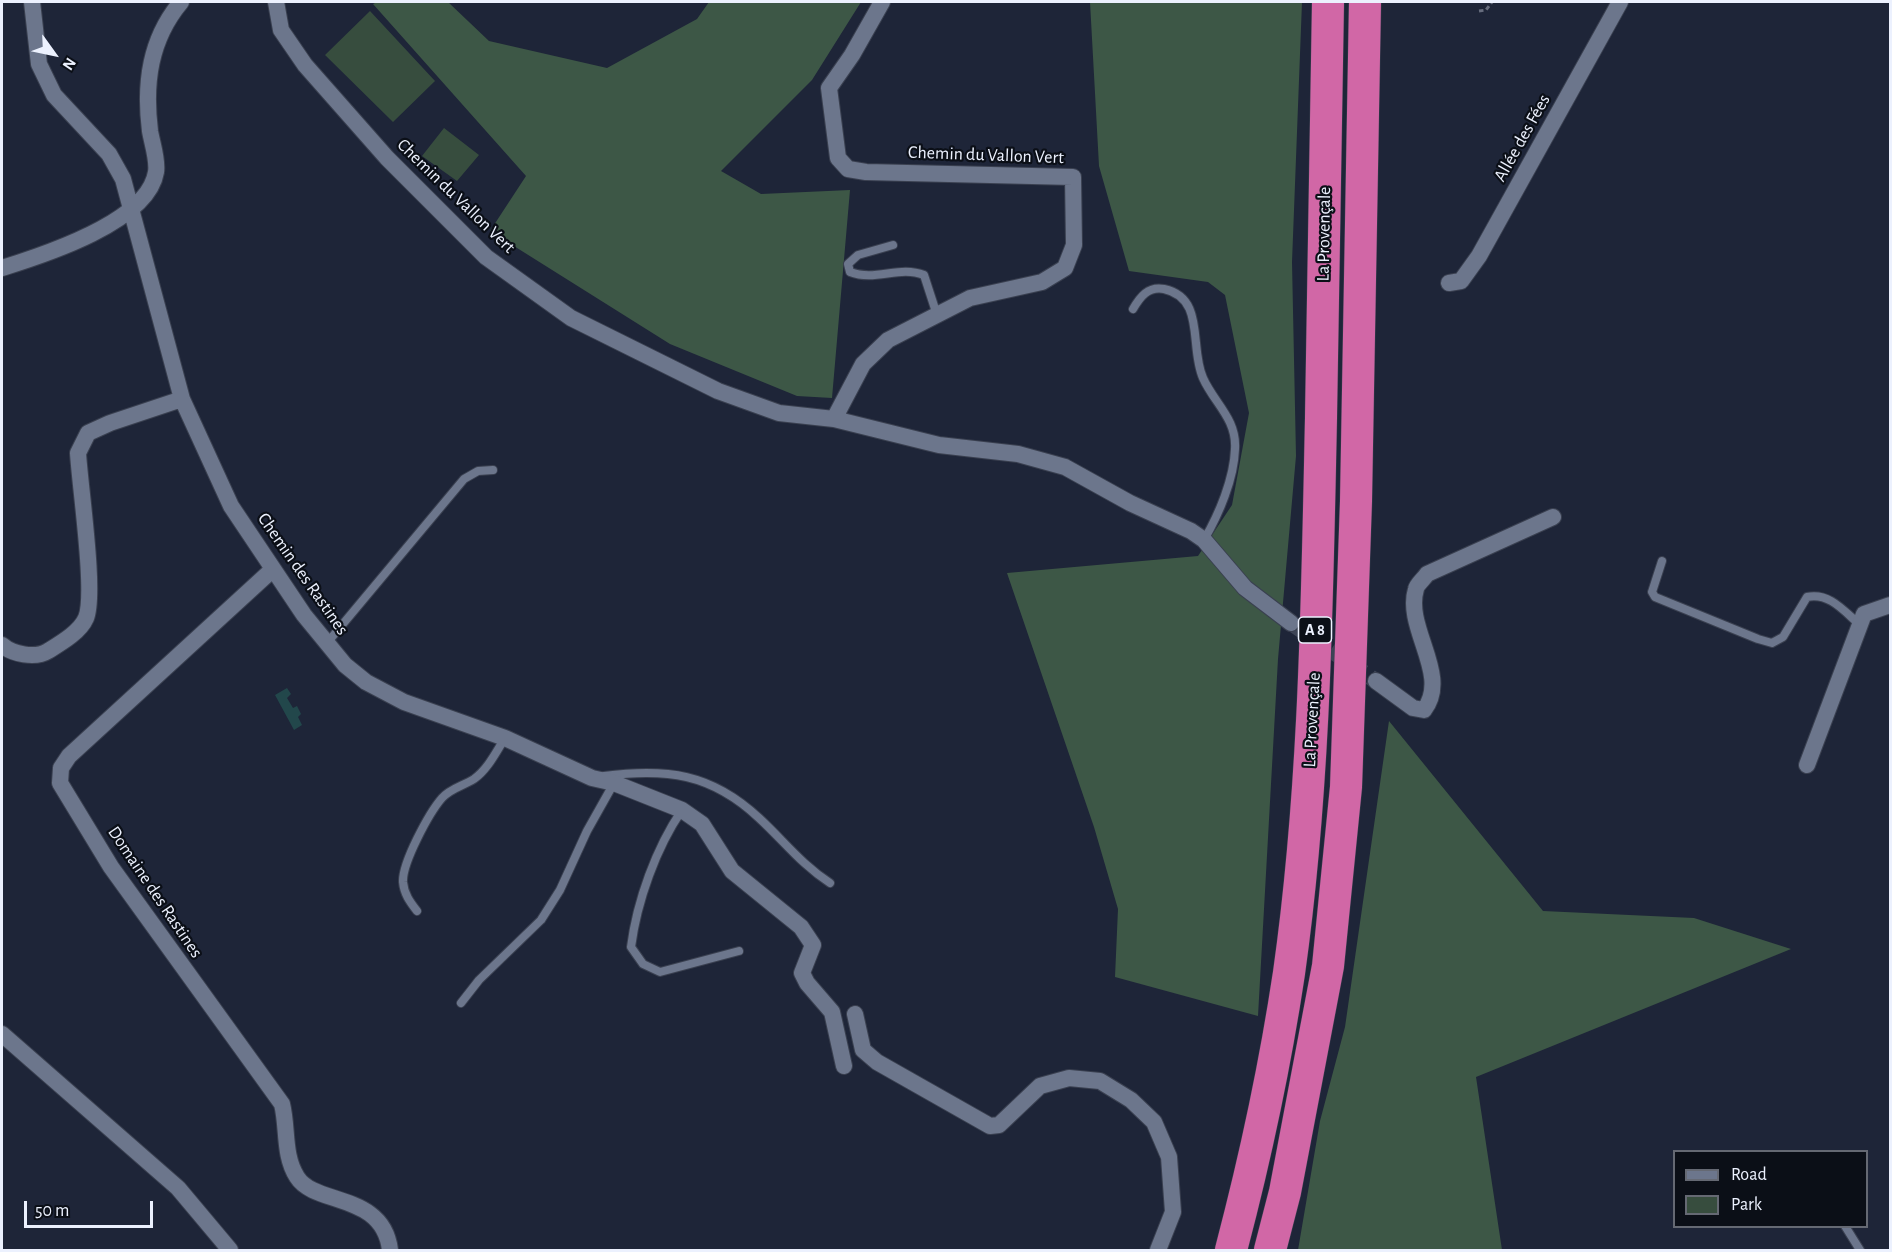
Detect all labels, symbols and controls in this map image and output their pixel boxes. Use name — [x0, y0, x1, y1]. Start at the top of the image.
north arrow — [24, 24, 84, 84]
text: N — [59, 55, 79, 73]
street label: Allée des Fées — [1489, 91, 1555, 185]
street label: Chemin du Vallon Vert — [392, 134, 520, 258]
street label: Chemin du Vallon Vert — [908, 141, 1064, 169]
street label: La Provençale — [1312, 186, 1336, 282]
street label: Chemin des Rastines — [253, 509, 353, 639]
road number: A 8 — [1298, 617, 1332, 643]
street label: La Provençale — [1299, 672, 1325, 768]
street label: Domaine des Rastines — [103, 822, 207, 962]
legend — [1673, 1150, 1868, 1228]
text: Road — [1731, 1166, 1767, 1184]
scale bar — [27, 1189, 156, 1227]
text: Park — [1731, 1196, 1762, 1214]
text: 50 m — [35, 1202, 69, 1220]

